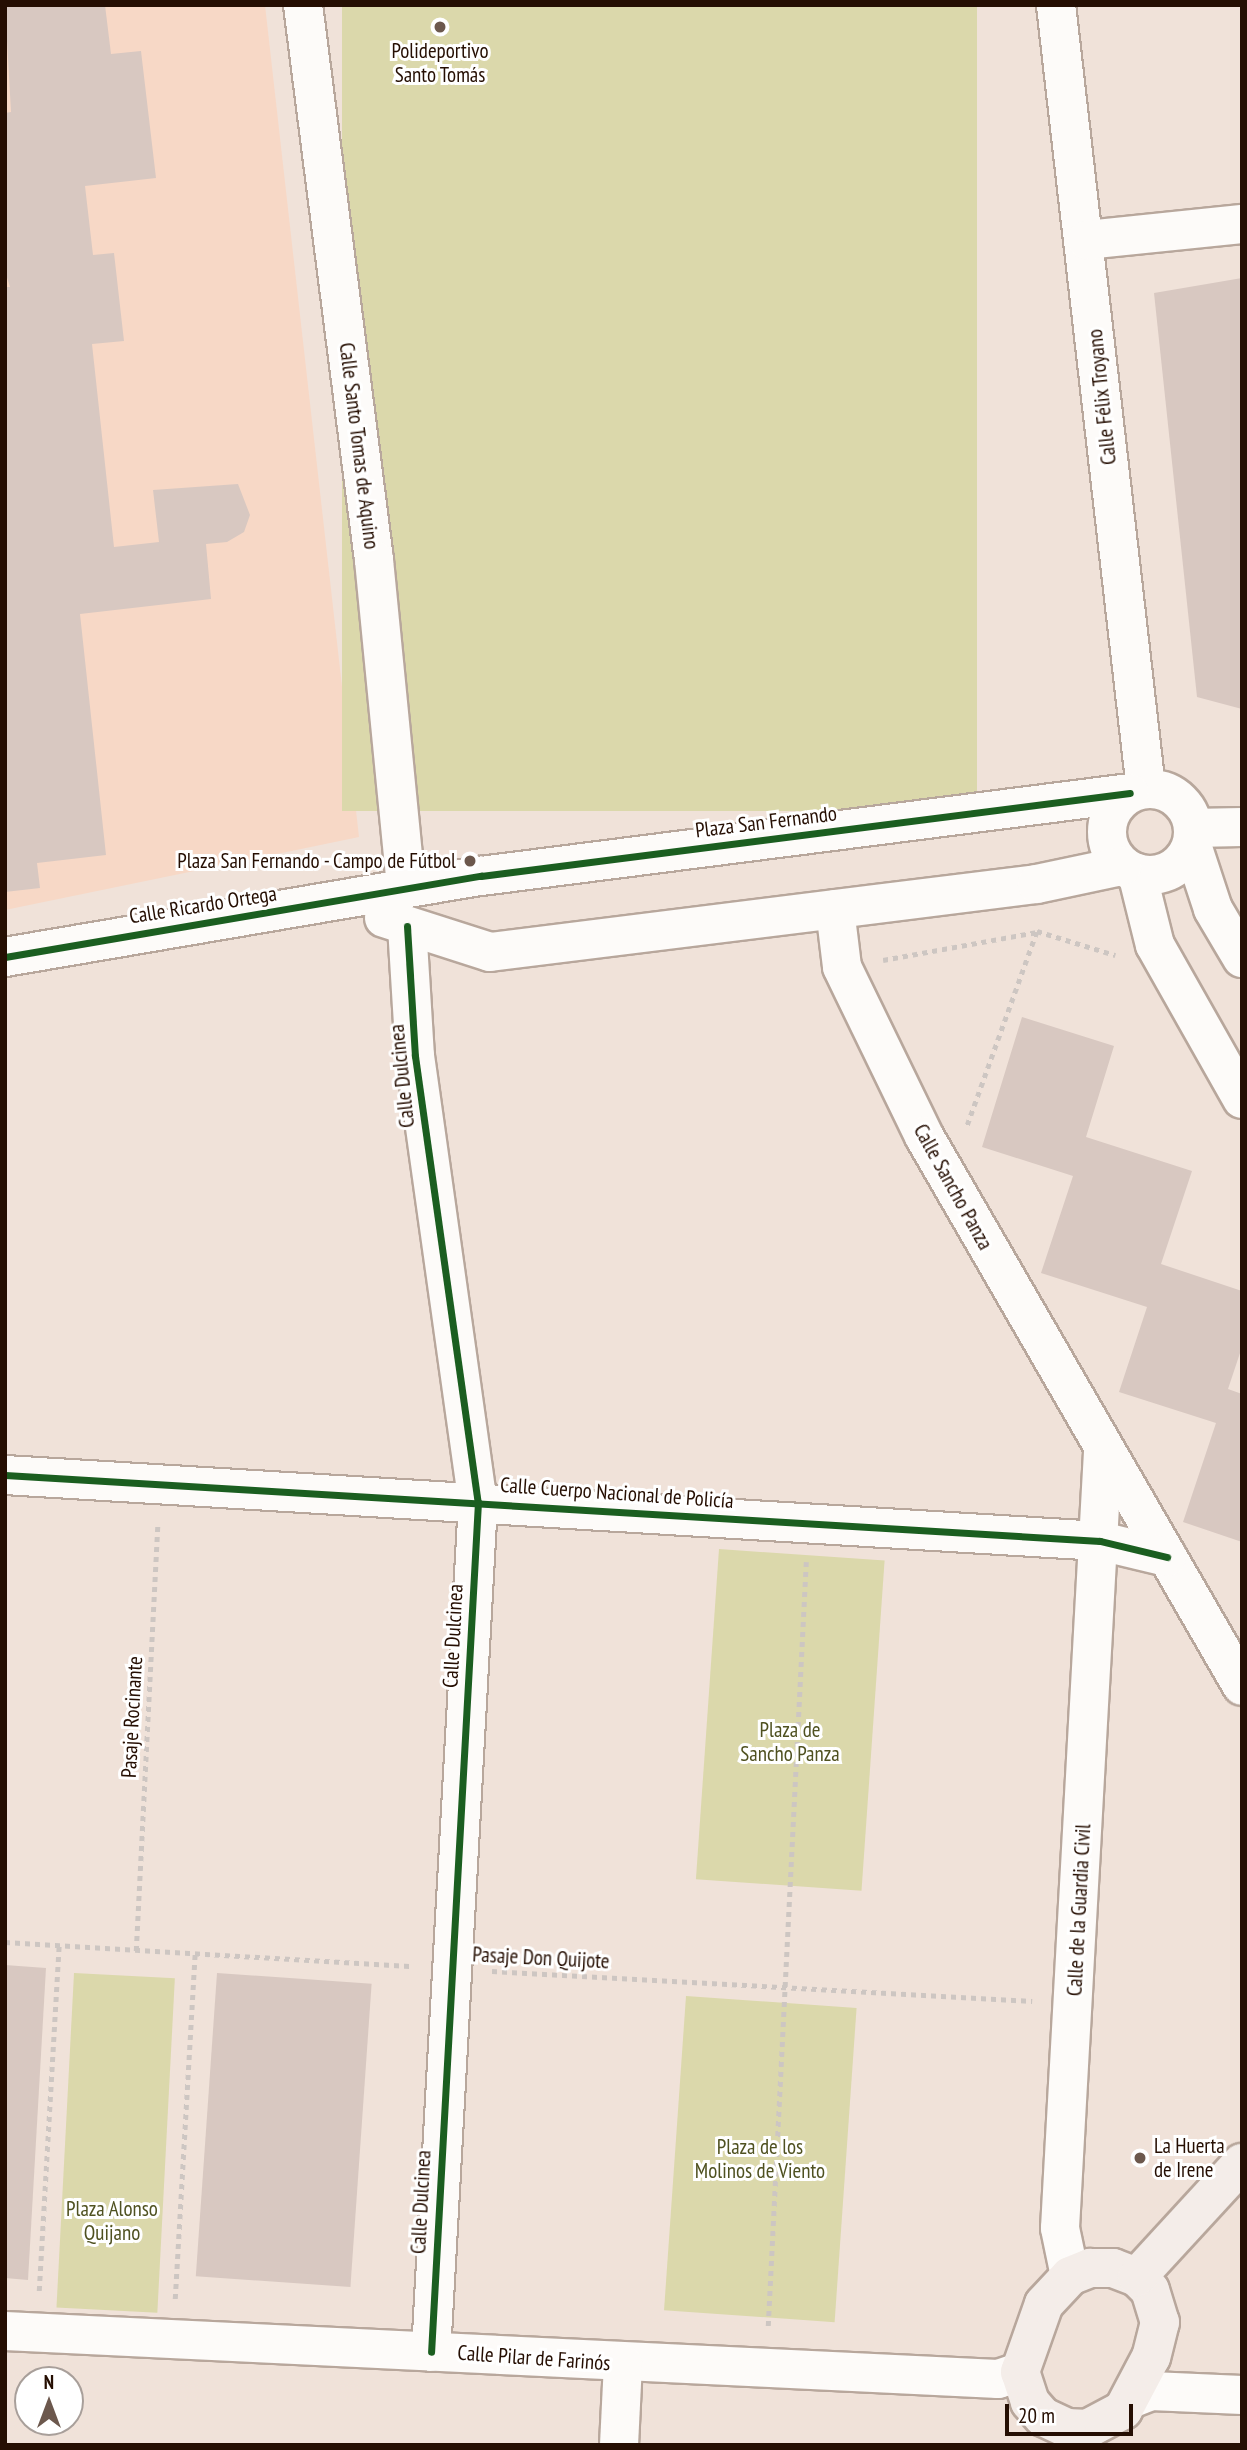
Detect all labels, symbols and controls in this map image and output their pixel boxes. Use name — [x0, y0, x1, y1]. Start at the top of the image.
marker: Polideportivo Santo Tomás — [432, 19, 448, 35]
place label: Polideportivo Santo Tomás — [391, 38, 489, 88]
street label: Calle Félix Troyano — [1082, 327, 1122, 467]
street label: Calle Santo Tomas de Aquino — [334, 341, 384, 551]
street label: Plaza San Fernando — [694, 801, 838, 843]
place label: Plaza San Fernando - Campo de Fútbol — [176, 848, 456, 874]
marker: Plaza San Fernando - Campo de Fútbol — [462, 853, 478, 869]
street label: Calle Ricardo Ortega — [127, 881, 279, 929]
street label: Calle Dulcinea — [384, 1023, 420, 1129]
street label: Calle Sancho Panza — [908, 1120, 998, 1254]
street label: Calle Cuerpo Nacional de Policía — [499, 1472, 735, 1514]
street label: Calle Dulcinea — [438, 1583, 468, 1689]
street label: Pasaje Rocinante — [116, 1655, 148, 1779]
park label: Plaza de Sancho Panza — [740, 1717, 840, 1767]
street label: Calle de la Guardia Civil — [1062, 1823, 1096, 1997]
street label: Pasaje Don Quijote — [472, 1942, 610, 1974]
place label: La Huerta de Irene — [1154, 2133, 1225, 2183]
park label: Plaza de los Molinos de Viento — [695, 2134, 825, 2184]
street label: Calle Dulcinea — [406, 2149, 436, 2255]
marker: La Huerta de Irene — [1132, 2150, 1148, 2166]
park label: Plaza Alonso Quijano — [66, 2196, 158, 2246]
street label: Calle Pilar de Farinós — [457, 2340, 611, 2376]
north arrow — [14, 2366, 84, 2436]
text: N — [44, 2370, 54, 2394]
scale bar — [1009, 2390, 1137, 2434]
text: 20 m — [1018, 2402, 1055, 2429]

